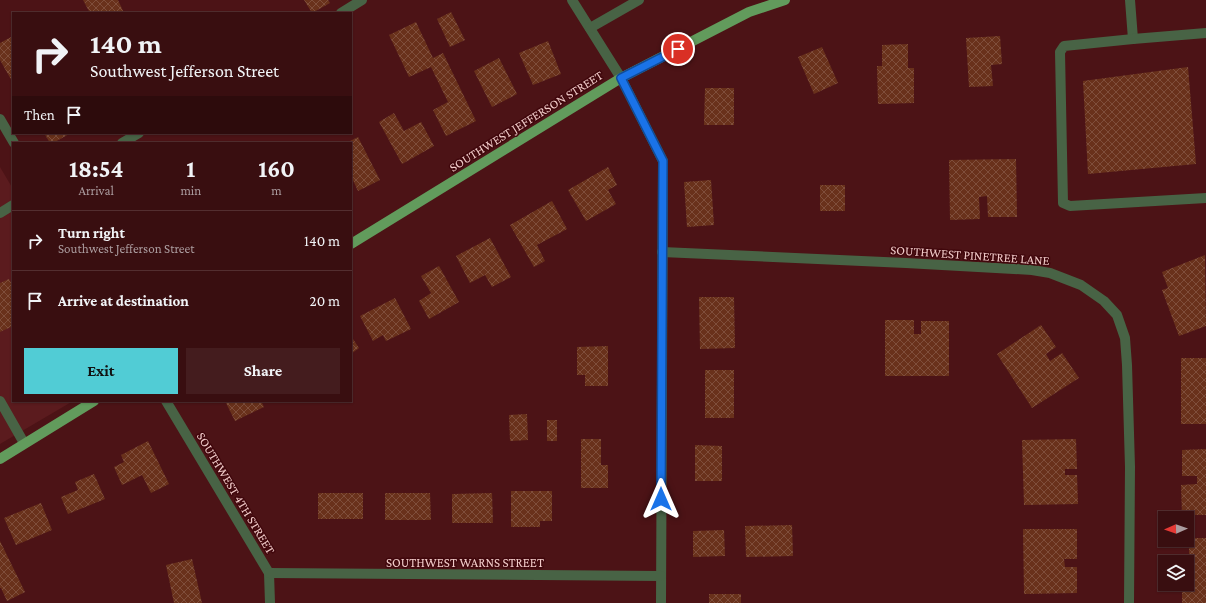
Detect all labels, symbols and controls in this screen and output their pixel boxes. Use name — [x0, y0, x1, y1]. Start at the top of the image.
icon: right — [24, 28, 76, 80]
text: 140 m — [90, 28, 162, 59]
pin — [661, 32, 695, 66]
icon: arrive — [667, 38, 689, 60]
text: Southwest Jefferson Street — [90, 61, 279, 81]
street label: SOUTHWEST JEFFERSON STREET — [446, 67, 606, 175]
icon: arrive — [63, 104, 85, 126]
text: Then — [24, 107, 55, 123]
text: 18:54 — [69, 155, 123, 182]
text: 1 — [186, 155, 195, 182]
text: 160 — [258, 155, 295, 182]
text: Arrival — [79, 183, 114, 198]
text: min — [180, 183, 201, 198]
text: m — [271, 183, 282, 198]
text: Turn right — [58, 225, 125, 241]
icon: right — [24, 230, 46, 252]
text: 140 m — [304, 233, 340, 249]
text: Southwest Jefferson Street — [58, 241, 195, 256]
street label: SOUTHWEST PINETREE LANE — [890, 242, 1050, 268]
icon: arrive — [24, 290, 46, 312]
text: Arrive at destination — [58, 293, 189, 309]
text: 20 m — [310, 293, 340, 309]
button: Exit — [24, 348, 178, 394]
button: Share — [186, 348, 340, 394]
street label: SOUTHWEST 4TH STREET — [194, 429, 278, 557]
position arrow — [640, 478, 682, 520]
north arrow — [1158, 511, 1194, 547]
map controls — [1158, 511, 1194, 591]
street label: SOUTHWEST WARNS STREET — [386, 555, 544, 570]
button: layers — [1158, 555, 1194, 591]

